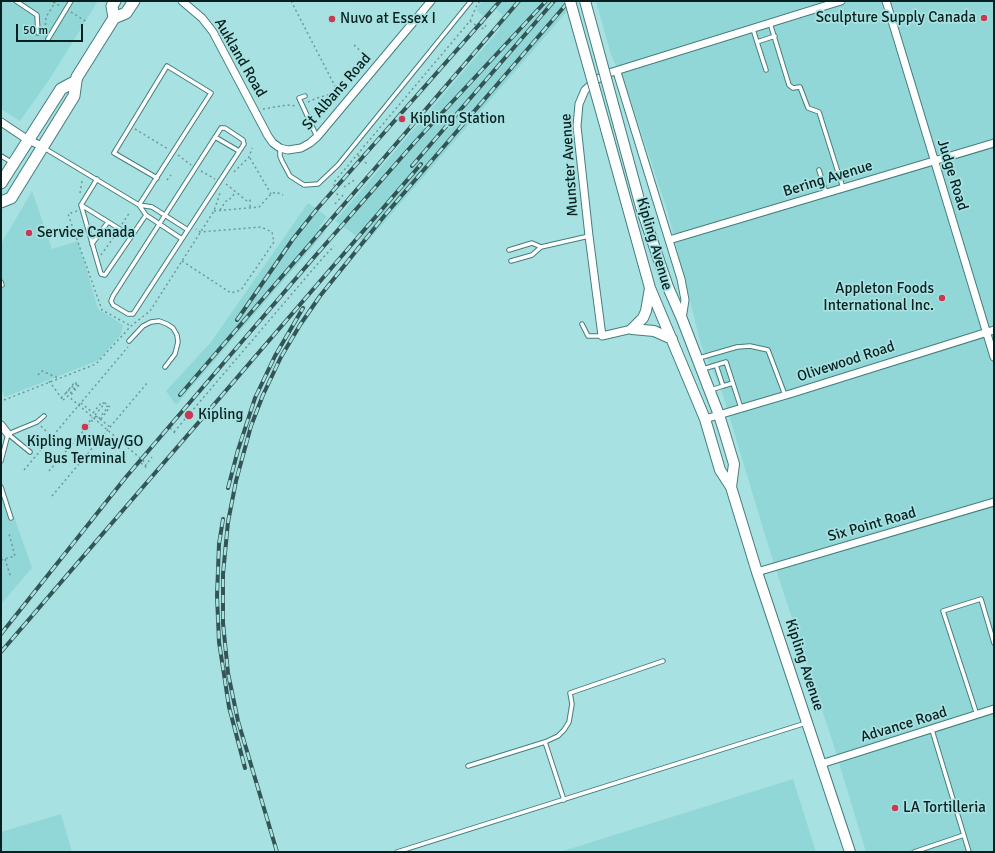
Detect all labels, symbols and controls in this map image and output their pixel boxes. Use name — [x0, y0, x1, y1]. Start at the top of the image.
place label: Sculpture Supply Canada — [816, 9, 976, 27]
place label: Nuvo at Essex I — [340, 10, 436, 28]
marker: Sculpture Supply Canada — [979, 13, 989, 23]
marker: Nuvo at Essex I — [327, 14, 337, 24]
street label: Aukland Road — [210, 15, 270, 101]
scale bar — [18, 16, 85, 42]
text: 50 m — [23, 23, 48, 38]
street label: St Albans Road — [299, 50, 375, 134]
place label: Kipling Station — [410, 110, 505, 128]
street label: Munster Avenue — [557, 113, 583, 217]
marker: Kipling Station — [397, 114, 407, 124]
street label: Judge Road — [933, 137, 971, 213]
street label: Bering Avenue — [781, 157, 875, 201]
street label: Kipling Avenue — [632, 196, 676, 292]
place label: Service Canada — [37, 224, 135, 242]
marker: Service Canada — [24, 228, 34, 238]
place label: Appleton Foods International Inc. — [823, 280, 934, 315]
marker: Appleton Foods International Inc. — [937, 293, 947, 303]
street label: Olivewood Road — [795, 338, 897, 386]
place label: Kipling — [198, 406, 243, 424]
marker: Kipling — [183, 409, 195, 421]
marker: Kipling MiWay/GO Bus Terminal — [80, 422, 90, 432]
place label: Kipling MiWay/GO Bus Terminal — [27, 433, 143, 468]
street label: Six Point Road — [826, 504, 918, 546]
street label: Kipling Avenue — [781, 617, 827, 713]
street label: Advance Road — [859, 703, 949, 747]
place label: LA Tortilleria — [903, 799, 986, 817]
marker: LA Tortilleria — [890, 803, 900, 813]

